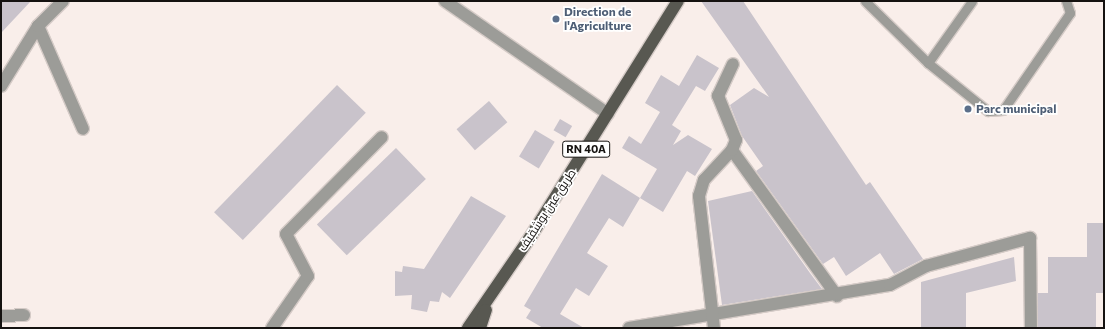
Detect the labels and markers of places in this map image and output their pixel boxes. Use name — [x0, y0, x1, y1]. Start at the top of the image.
place label: Direction de l'Agriculture — [564, 5, 631, 33]
marker: Direction de l'Agriculture — [551, 14, 561, 24]
place label: Parc municipal — [976, 102, 1056, 116]
marker: Parc municipal — [963, 104, 973, 114]

